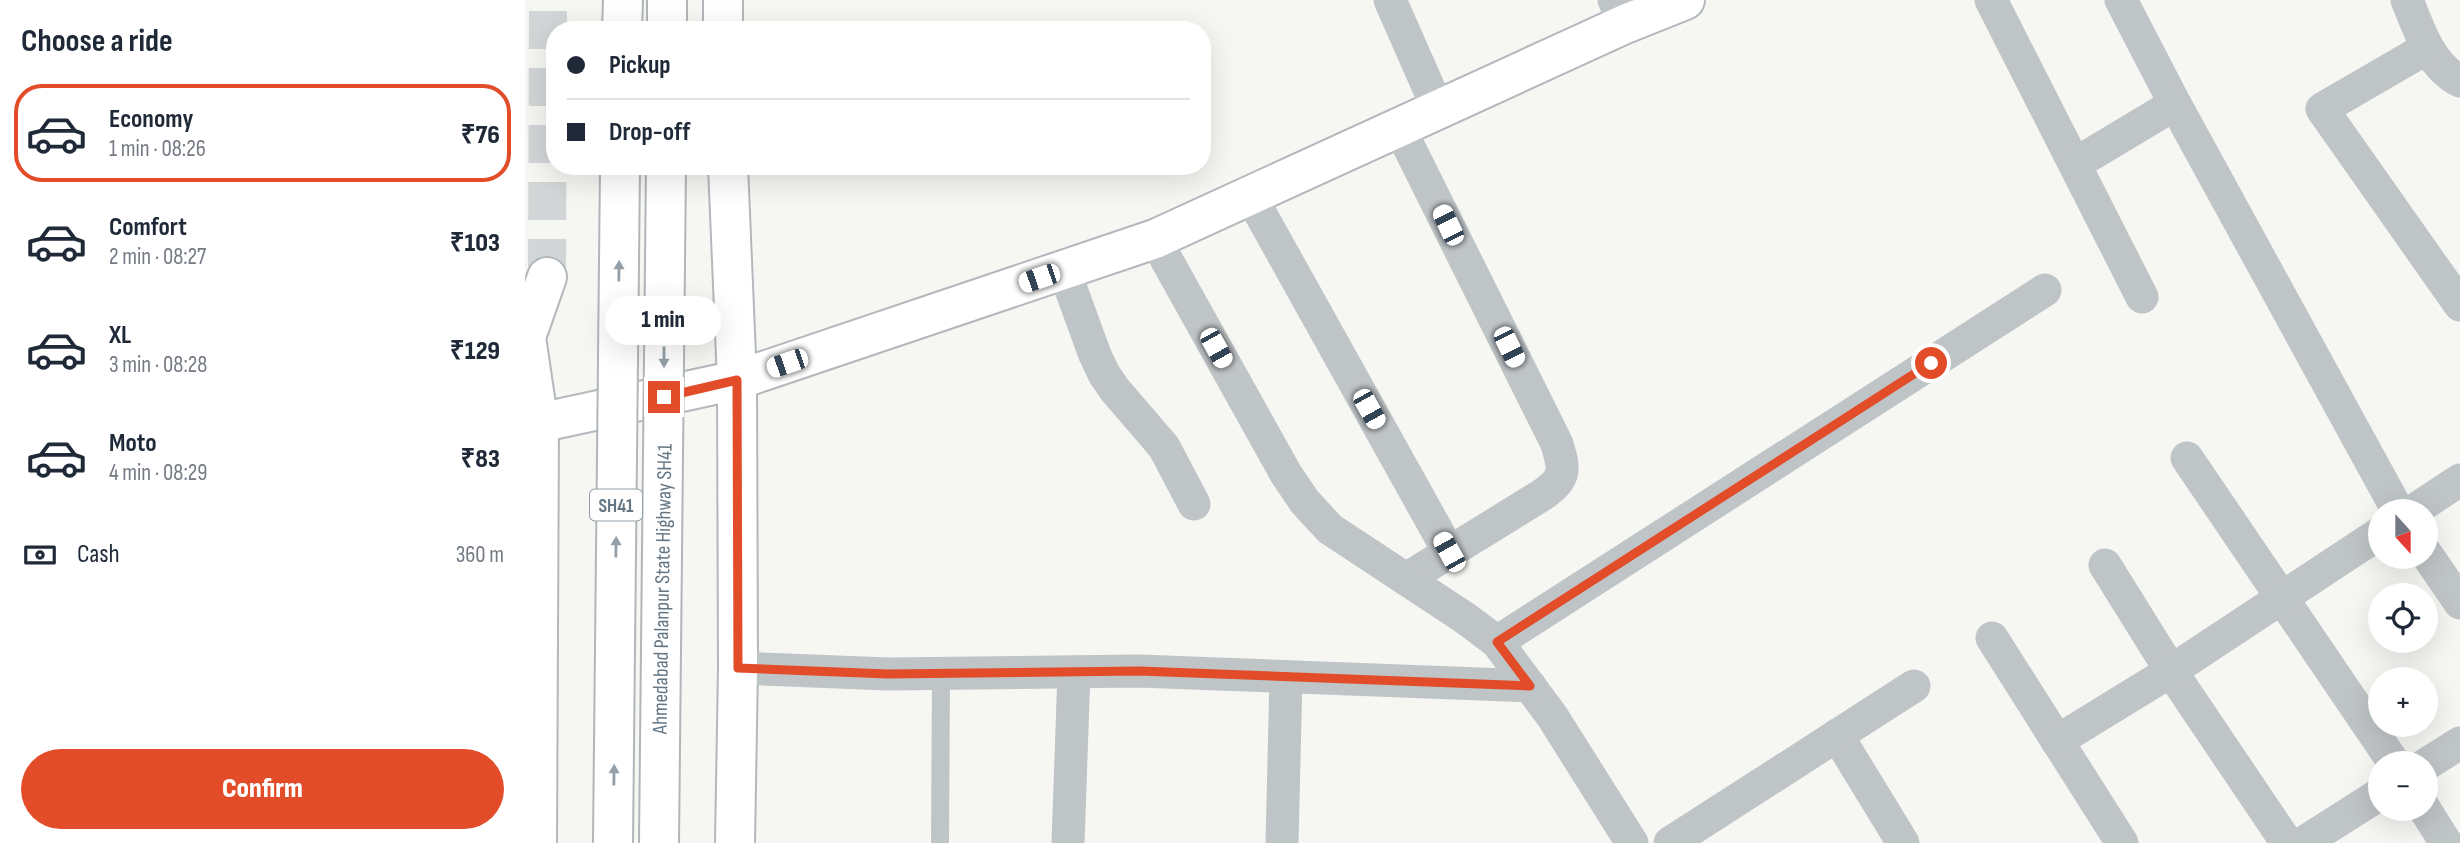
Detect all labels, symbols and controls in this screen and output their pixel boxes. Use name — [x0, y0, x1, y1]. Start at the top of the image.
text: Choose a ride — [21, 22, 173, 61]
text: Pickup — [609, 50, 671, 81]
icon: car — [25, 102, 88, 165]
text: Economy — [109, 104, 193, 135]
text: Drop-off — [609, 117, 690, 148]
text: ₹76 — [461, 120, 500, 151]
text: 1 min · 08:26 — [109, 135, 206, 163]
car — [1430, 202, 1467, 248]
icon: car — [25, 210, 88, 273]
text: Comfort — [109, 212, 187, 243]
text: ₹103 — [450, 228, 500, 259]
text: 2 min · 08:27 — [109, 243, 206, 271]
one-way arrow — [613, 260, 625, 282]
car — [1016, 261, 1063, 295]
callout: 1 min — [606, 296, 722, 344]
text: 1 min — [641, 306, 685, 334]
icon: car — [25, 318, 88, 381]
text: XL — [109, 320, 131, 351]
car — [1491, 324, 1528, 370]
car — [1197, 325, 1236, 371]
text: ₹129 — [450, 336, 500, 367]
one-way arrow — [658, 346, 670, 368]
car — [764, 346, 811, 380]
route start — [1915, 347, 1947, 379]
text: 3 min · 08:28 — [109, 351, 207, 379]
route end — [648, 381, 680, 413]
car — [1350, 386, 1389, 432]
icon: car — [25, 426, 88, 489]
text: Moto — [109, 428, 157, 459]
street label: Ahmedabad Palanpur State Highway SH41 — [647, 443, 678, 735]
text: ₹83 — [460, 444, 500, 475]
text: 4 min · 08:29 — [109, 459, 207, 487]
road number: SH41 — [590, 490, 642, 520]
north arrow — [2368, 499, 2438, 569]
map controls — [2368, 499, 2438, 821]
car — [1430, 529, 1469, 575]
icon: cash — [21, 536, 59, 574]
one-way arrow — [610, 536, 622, 558]
text: Cash — [77, 539, 120, 570]
text: 360 m — [456, 541, 504, 569]
button: locate — [2368, 583, 2438, 653]
button: + — [2368, 667, 2438, 737]
button: Confirm — [21, 749, 504, 829]
button: − — [2368, 751, 2438, 821]
one-way arrow — [608, 764, 620, 786]

